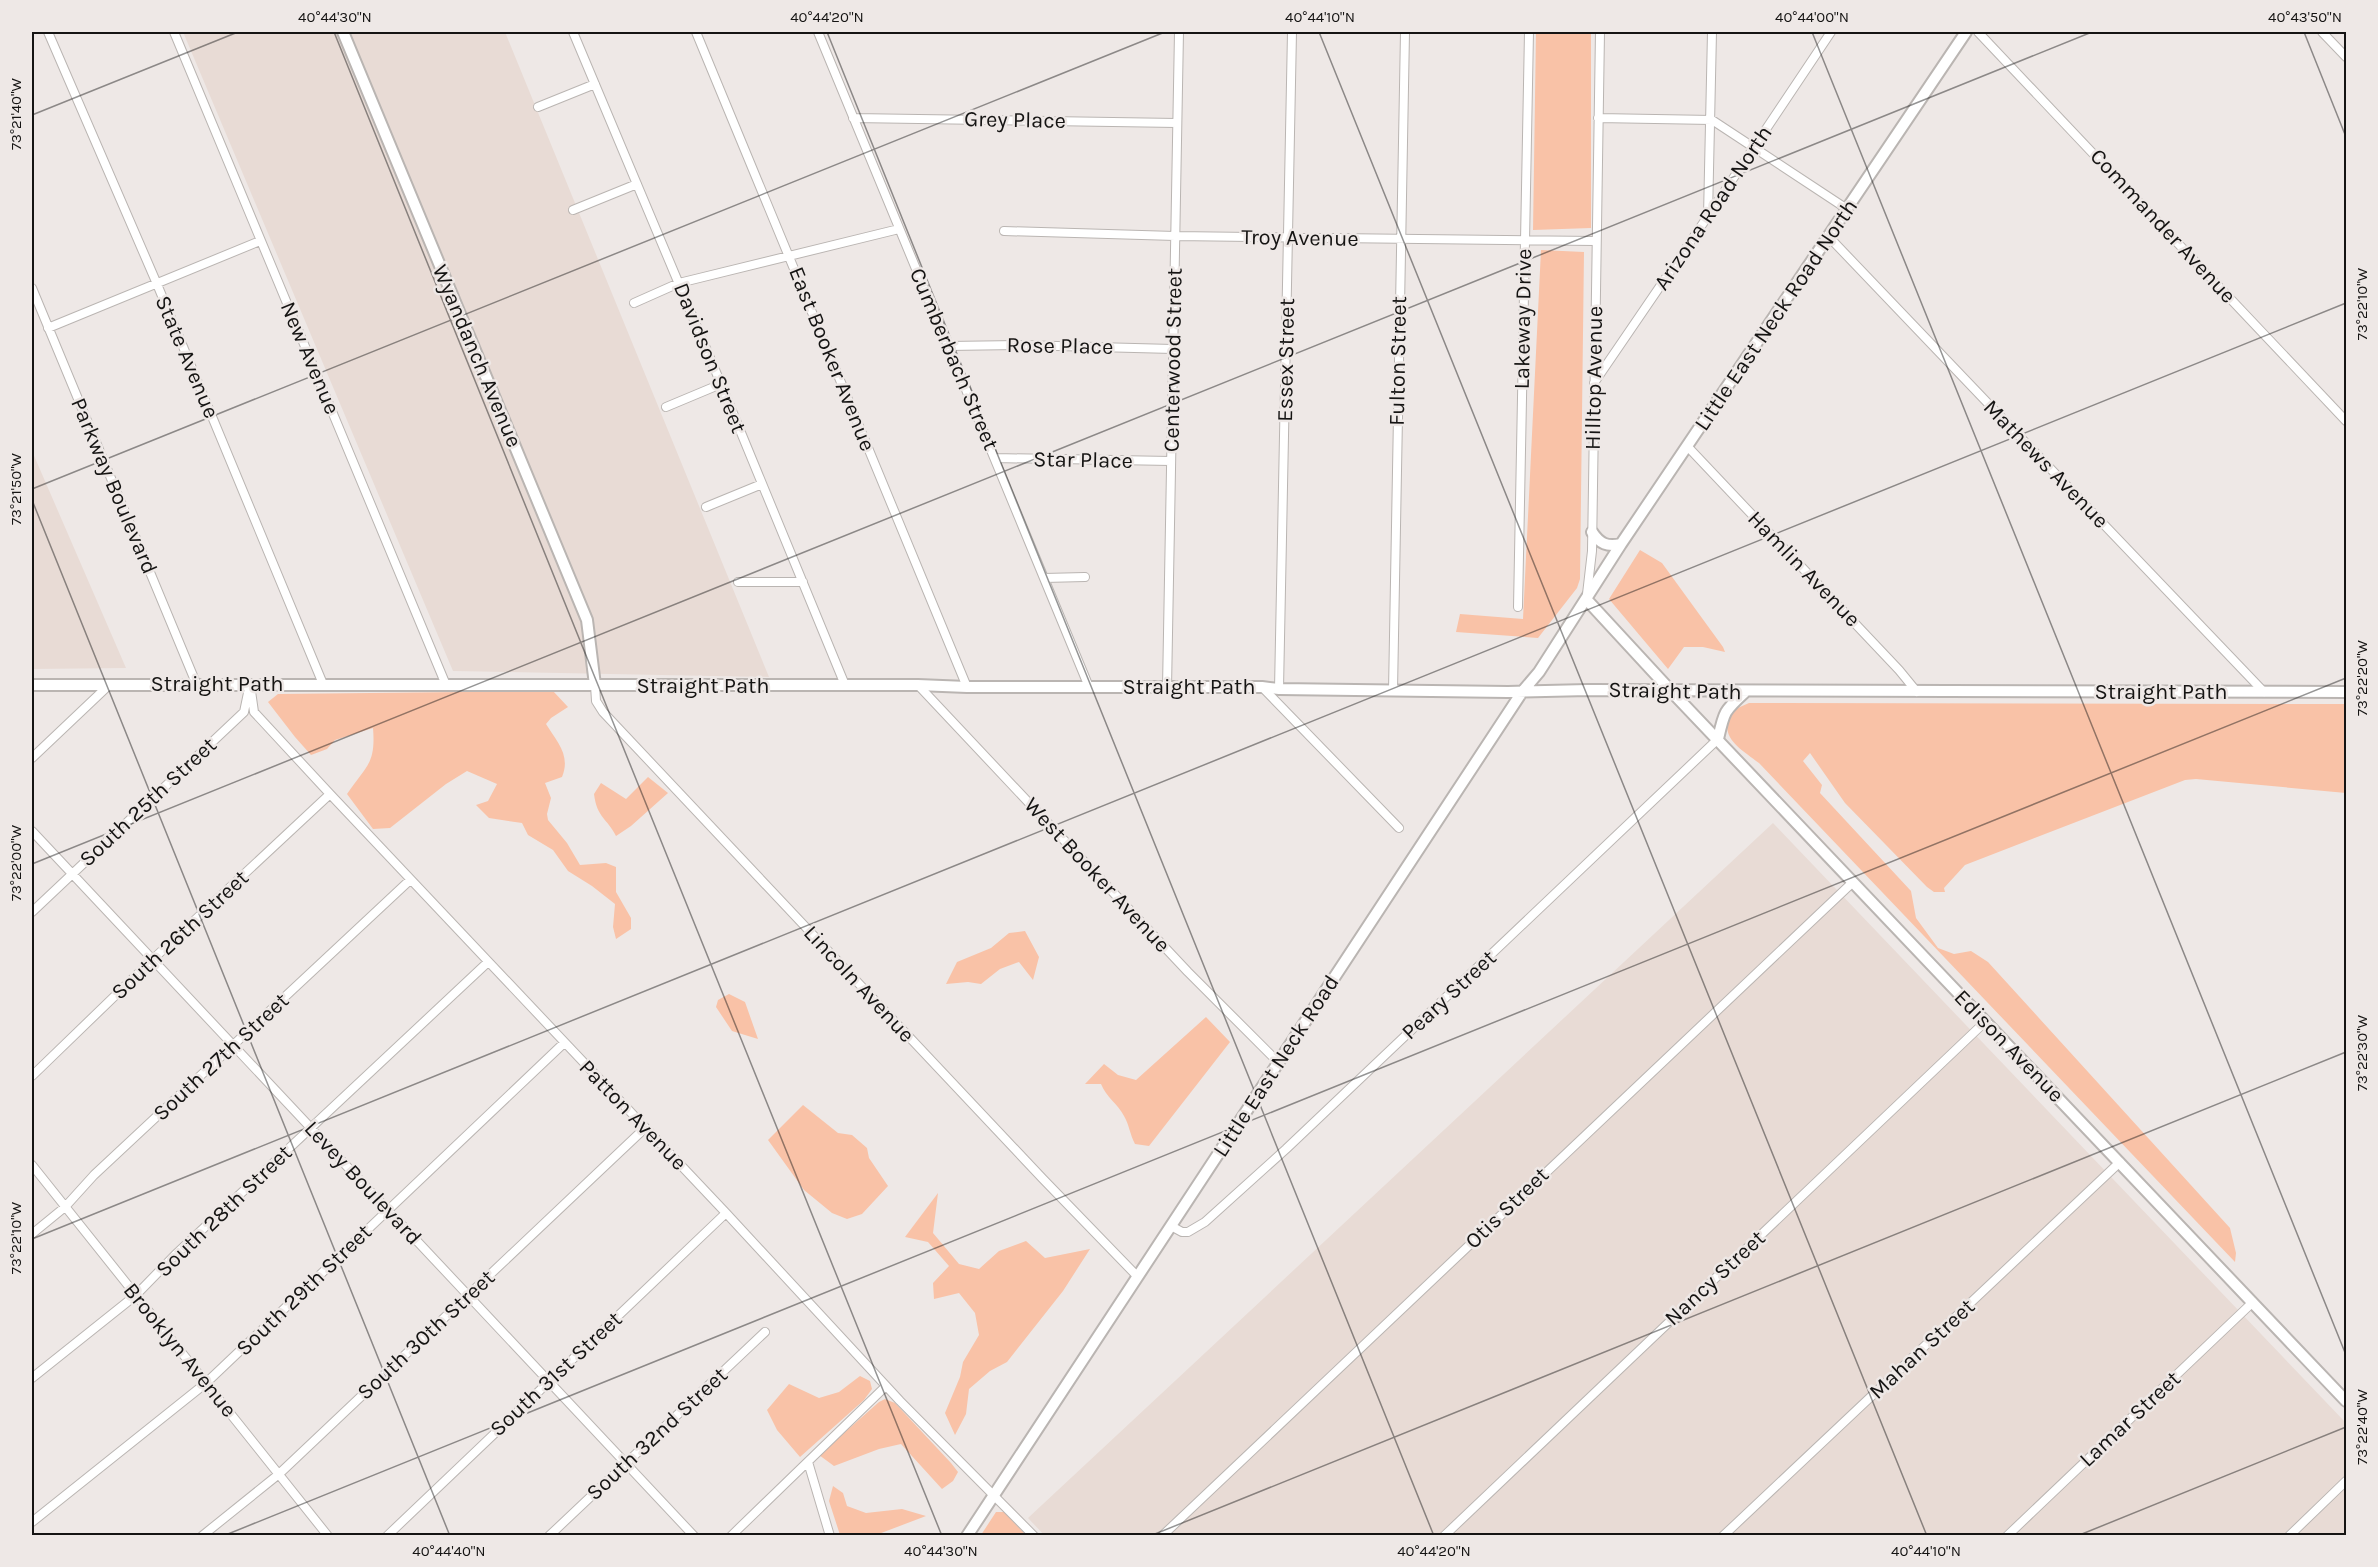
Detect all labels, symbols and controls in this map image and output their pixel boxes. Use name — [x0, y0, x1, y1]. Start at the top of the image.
text: 40°44'30"N — [298, 8, 372, 26]
text: 40°44'20"N — [790, 8, 864, 26]
text: 40°44'10"N — [1285, 8, 1355, 26]
text: 40°44'00"N — [1775, 8, 1849, 26]
text: 40°43'50"N — [2268, 8, 2342, 26]
text: 73°21'40"W — [7, 77, 25, 150]
street label: Grey Place — [964, 106, 1066, 134]
street label: Arizona Road North — [1648, 121, 1778, 295]
street label: Commander Avenue — [2085, 143, 2241, 309]
street label: Little East Neck Road North — [1689, 194, 1863, 436]
street label: Troy Avenue — [1241, 224, 1359, 252]
street label: Lakeway Drive — [1509, 248, 1537, 390]
street label: Wyandanch Avenue — [427, 261, 527, 451]
street label: East Booker Avenue — [783, 263, 881, 455]
street label: Cumberbach Street — [904, 264, 1004, 454]
text: 73°22'10"W — [2353, 267, 2371, 340]
street label: Centerwood Street — [1158, 268, 1188, 452]
street label: Davidson Street — [668, 279, 752, 437]
street label: State Avenue — [149, 292, 225, 422]
street label: Fulton Street — [1384, 296, 1412, 426]
street label: New Avenue — [275, 298, 345, 418]
street label: Essex Street — [1272, 298, 1300, 422]
street label: Hilltop Avenue — [1580, 306, 1608, 450]
street label: Rose Place — [1006, 332, 1114, 360]
street label: Parkway Boulevard — [65, 394, 163, 578]
street label: Mathews Avenue — [1978, 394, 2114, 534]
street label: Star Place — [1033, 446, 1133, 474]
text: 73°21'50"W — [7, 452, 25, 525]
street label: Hamlin Avenue — [1742, 506, 1866, 632]
text: 73°22'20"W — [2353, 639, 2371, 716]
street label: Straight Path — [150, 671, 284, 697]
street label: Straight Path — [636, 673, 770, 699]
street label: Straight Path — [1122, 674, 1256, 700]
street label: Straight Path — [1608, 677, 1742, 705]
street label: Straight Path — [2094, 679, 2228, 705]
street label: South 25th Street — [74, 732, 222, 872]
street label: West Booker Avenue — [1019, 792, 1175, 958]
text: 73°22'00"W — [7, 824, 25, 901]
street label: South 26th Street — [106, 865, 254, 1005]
street label: Lincoln Avenue — [798, 920, 920, 1048]
street label: Peary Street — [1396, 945, 1502, 1045]
street label: Little East Neck Road — [1207, 970, 1345, 1162]
street label: Edison Avenue — [1949, 984, 2069, 1108]
street label: South 27th Street — [148, 988, 294, 1126]
text: 73°22'30"W — [2353, 1014, 2371, 1091]
street label: Patton Avenue — [574, 1054, 692, 1176]
street label: Levey Boulevard — [299, 1116, 427, 1250]
street label: South 28th Street — [151, 1140, 297, 1282]
street label: Otis Street — [1460, 1162, 1554, 1254]
text: 73°22'10"W — [7, 1201, 25, 1274]
street label: South 29th Street — [231, 1219, 377, 1361]
street label: Nancy Street — [1659, 1225, 1771, 1331]
street label: South 30th Street — [352, 1265, 500, 1405]
street label: Brooklyn Avenue — [118, 1278, 242, 1422]
street label: Mahan Street — [1864, 1293, 1980, 1405]
street label: South 31st Street — [485, 1306, 627, 1442]
street label: South 32nd Street — [581, 1362, 733, 1506]
street label: Lamar Street — [2074, 1366, 2186, 1472]
text: 73°22'40"W — [2353, 1389, 2371, 1465]
text: 40°44'40"N — [412, 1542, 486, 1560]
text: 40°44'30"N — [904, 1542, 978, 1560]
text: 40°44'20"N — [1397, 1542, 1471, 1560]
text: 40°44'10"N — [1891, 1542, 1961, 1560]

